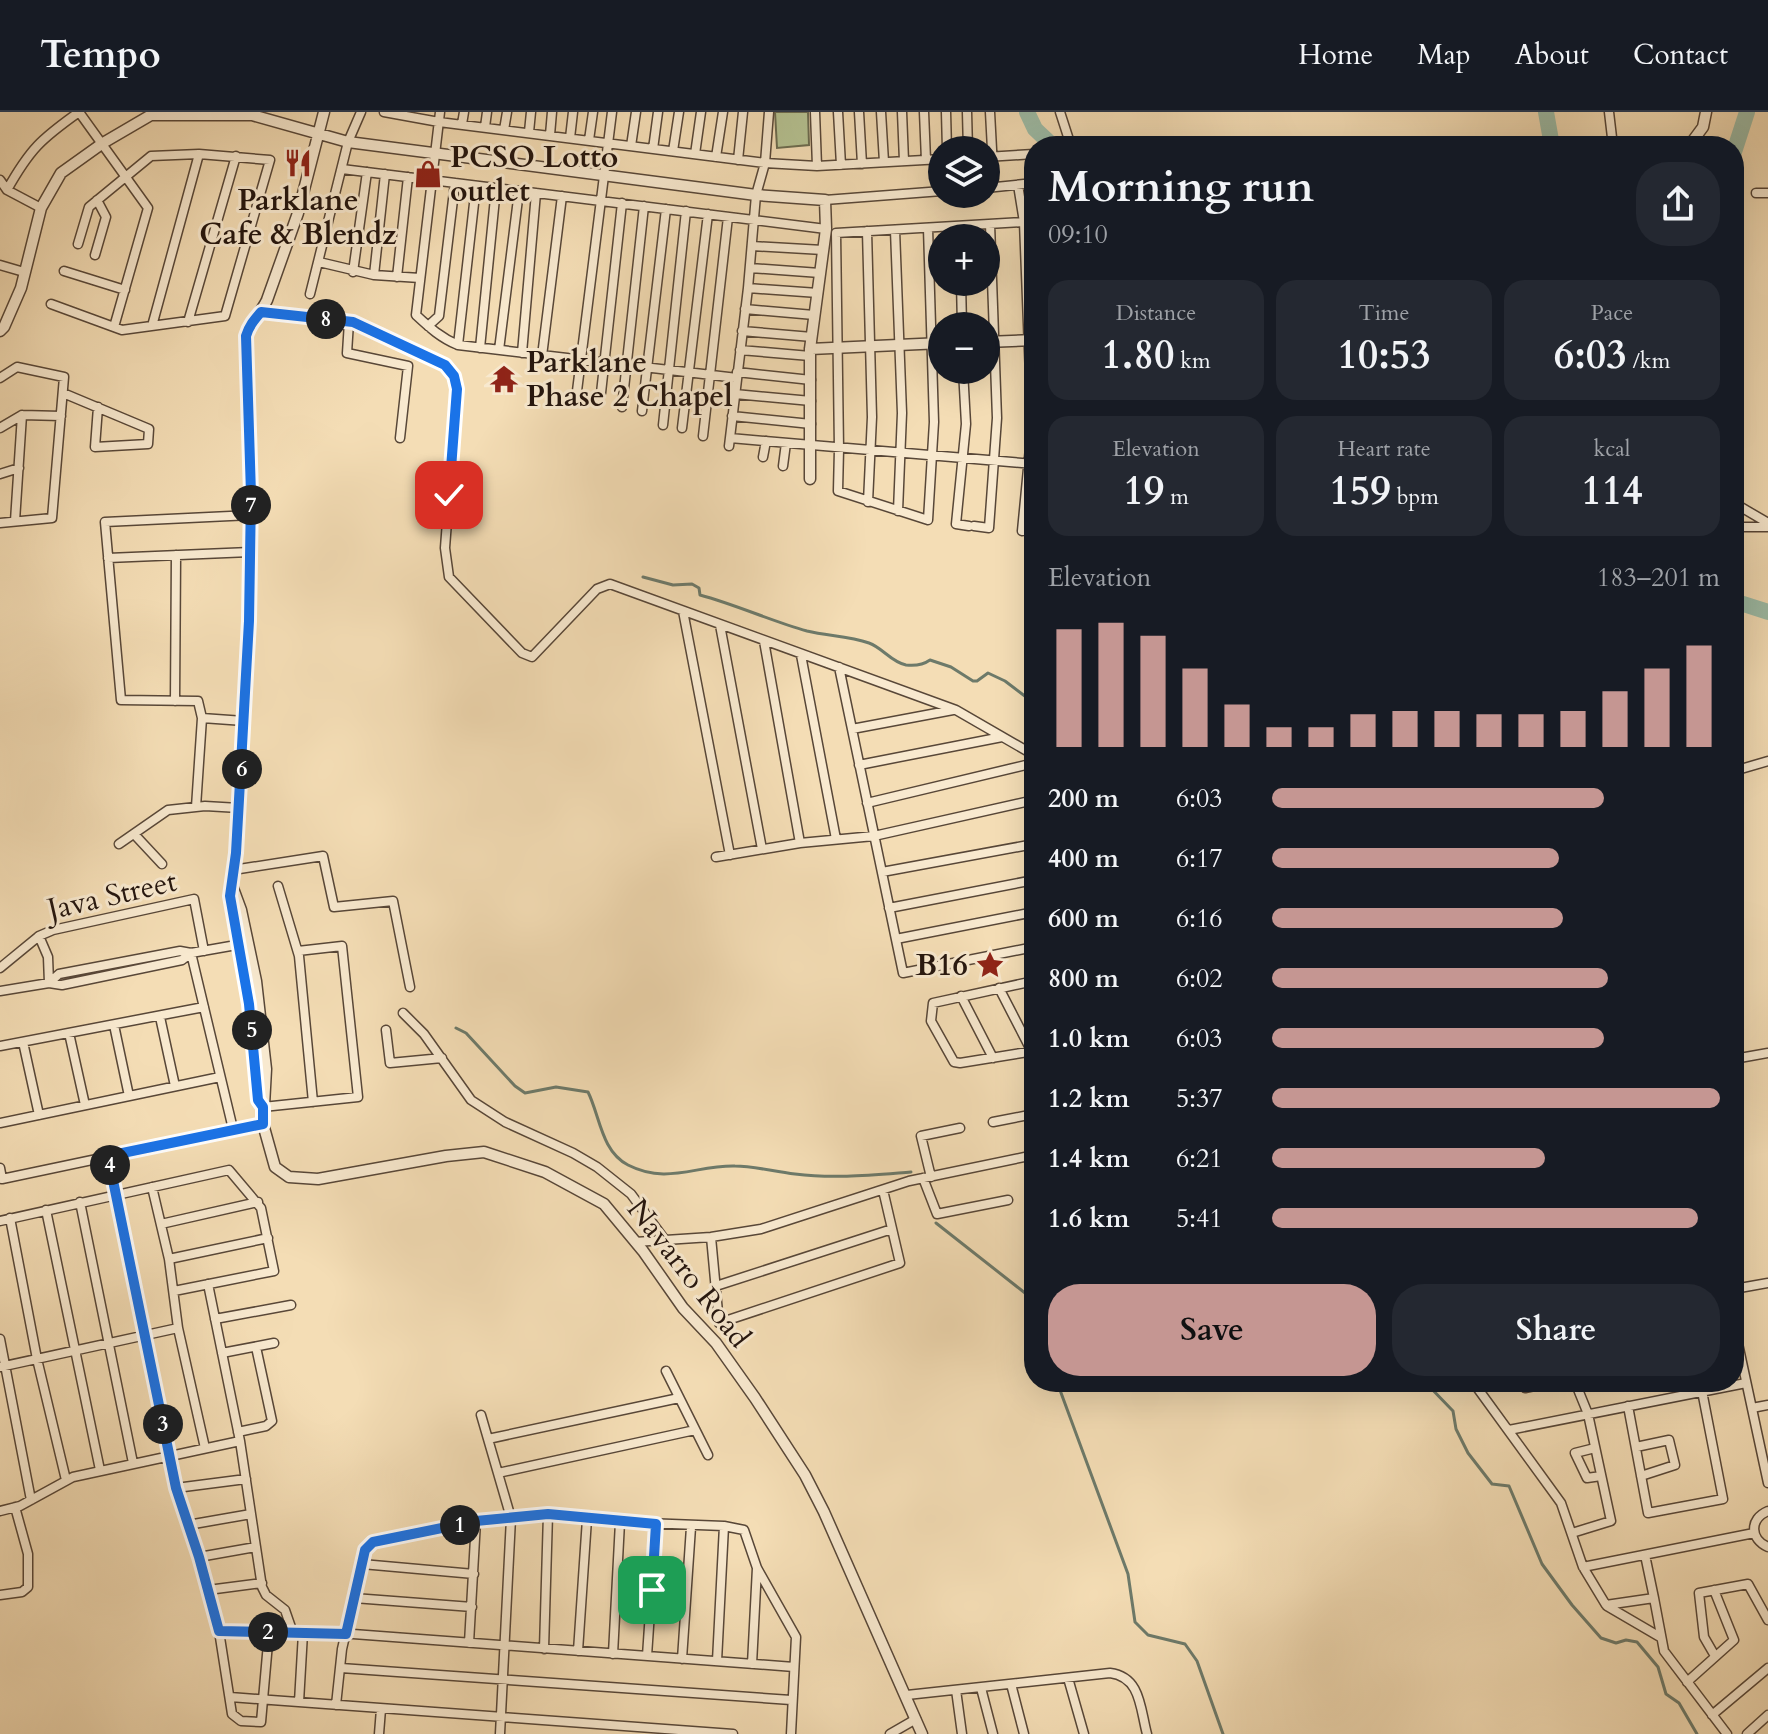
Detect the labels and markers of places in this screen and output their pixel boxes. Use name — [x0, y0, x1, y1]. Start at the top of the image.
place label: PCSO Lotto outlet — [450, 137, 618, 212]
restaurant icon: Parklane Cafe & Blendz — [283, 148, 313, 178]
shop icon: PCSO Lotto outlet — [413, 159, 443, 189]
place label: Parklane Cafe & Blendz — [199, 180, 397, 255]
pin: 8 — [306, 299, 346, 339]
place label: Parklane Phase 2 Chapel — [526, 342, 733, 417]
temple icon: Parklane Phase 2 Chapel — [489, 364, 519, 394]
pin — [415, 461, 483, 529]
pin: 7 — [231, 485, 271, 525]
pin: 6 — [222, 749, 262, 789]
place label: B16 — [916, 945, 968, 986]
place icon: B16 — [975, 950, 1005, 980]
pin: 5 — [232, 1010, 272, 1050]
pin: 4 — [90, 1145, 130, 1185]
pin: 3 — [143, 1404, 183, 1444]
pin: 1 — [440, 1505, 480, 1545]
pin — [618, 1556, 686, 1624]
pin: 2 — [248, 1612, 288, 1652]

